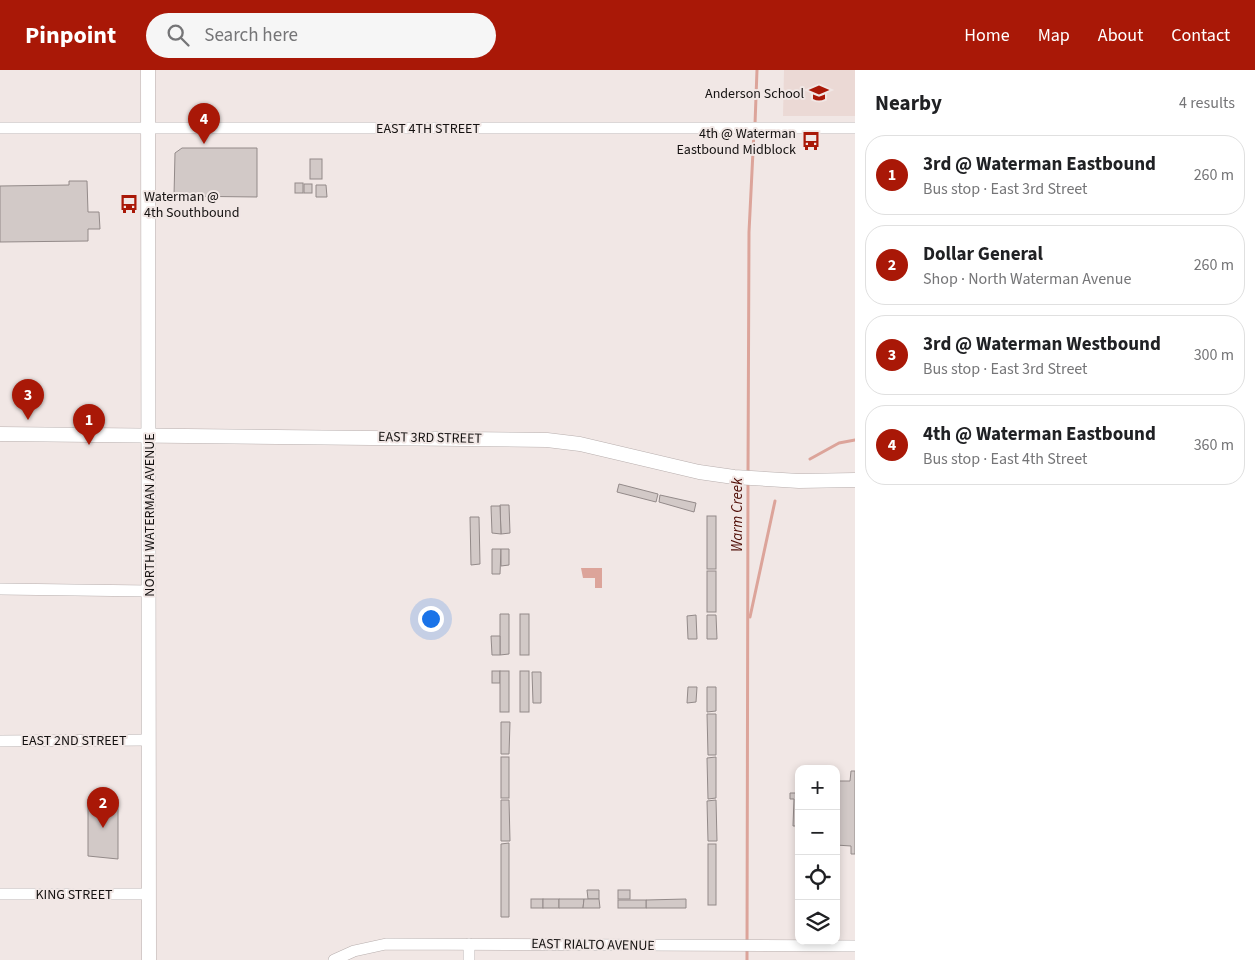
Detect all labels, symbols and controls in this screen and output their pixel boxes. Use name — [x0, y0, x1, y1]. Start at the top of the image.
search box — [146, 13, 496, 58]
text: Pinpoint — [25, 18, 116, 53]
icon: search — [164, 21, 192, 49]
text: Search here — [204, 22, 298, 49]
text: Home — [964, 23, 1010, 48]
text: Map — [1038, 23, 1070, 48]
text: About — [1098, 23, 1143, 48]
text: Contact — [1171, 23, 1230, 48]
school or university icon: Anderson School — [808, 82, 830, 104]
place label: Anderson School — [705, 84, 804, 104]
text: Nearby — [875, 88, 942, 118]
text: 4 results — [1179, 92, 1235, 114]
pin: 4 — [188, 103, 220, 144]
street label: EAST 4TH STREET — [376, 119, 480, 139]
place label: 4th @ Waterman Eastbound Midblock — [676, 124, 796, 160]
bus stop icon: 4th @ Waterman Eastbound Midblock — [800, 130, 822, 152]
text: 3rd @ Waterman Eastbound — [923, 151, 1156, 178]
text: 1 — [888, 164, 896, 186]
text: 260 m — [1194, 164, 1234, 186]
text: Bus stop · East 3rd Street — [923, 178, 1088, 200]
place label: Waterman @ 4th Southbound — [144, 187, 240, 223]
bus stop icon: Waterman @ 4th Southbound — [118, 193, 140, 215]
text: Dollar General — [923, 241, 1043, 268]
text: 2 — [888, 254, 896, 276]
text: 260 m — [1194, 254, 1234, 276]
text: Shop · North Waterman Avenue — [923, 268, 1132, 290]
text: 3rd @ Waterman Westbound — [923, 331, 1161, 358]
text: 3 — [888, 344, 896, 366]
text: 300 m — [1194, 344, 1234, 366]
text: Bus stop · East 3rd Street — [923, 358, 1088, 380]
pin: 3 — [12, 379, 44, 420]
pin: 1 — [73, 404, 105, 445]
text: 4th @ Waterman Eastbound — [923, 421, 1156, 448]
street label: EAST 3RD STREET — [378, 427, 483, 449]
street label: NORTH WATERMAN AVENUE — [140, 433, 160, 597]
text: 4 — [888, 434, 896, 456]
text: 360 m — [1194, 434, 1234, 456]
text: Bus stop · East 4th Street — [923, 448, 1087, 470]
water label: Warm Creek — [727, 477, 748, 552]
your location — [418, 606, 444, 632]
street label: EAST 2ND STREET — [22, 731, 127, 751]
map controls — [795, 765, 840, 945]
button: + — [795, 765, 840, 810]
pin: 2 — [87, 787, 119, 828]
button: − — [795, 810, 840, 855]
button: locate — [795, 855, 840, 900]
street label: KING STREET — [35, 885, 113, 905]
button: layers — [795, 900, 840, 945]
street label: EAST RIALTO AVENUE — [531, 934, 655, 956]

